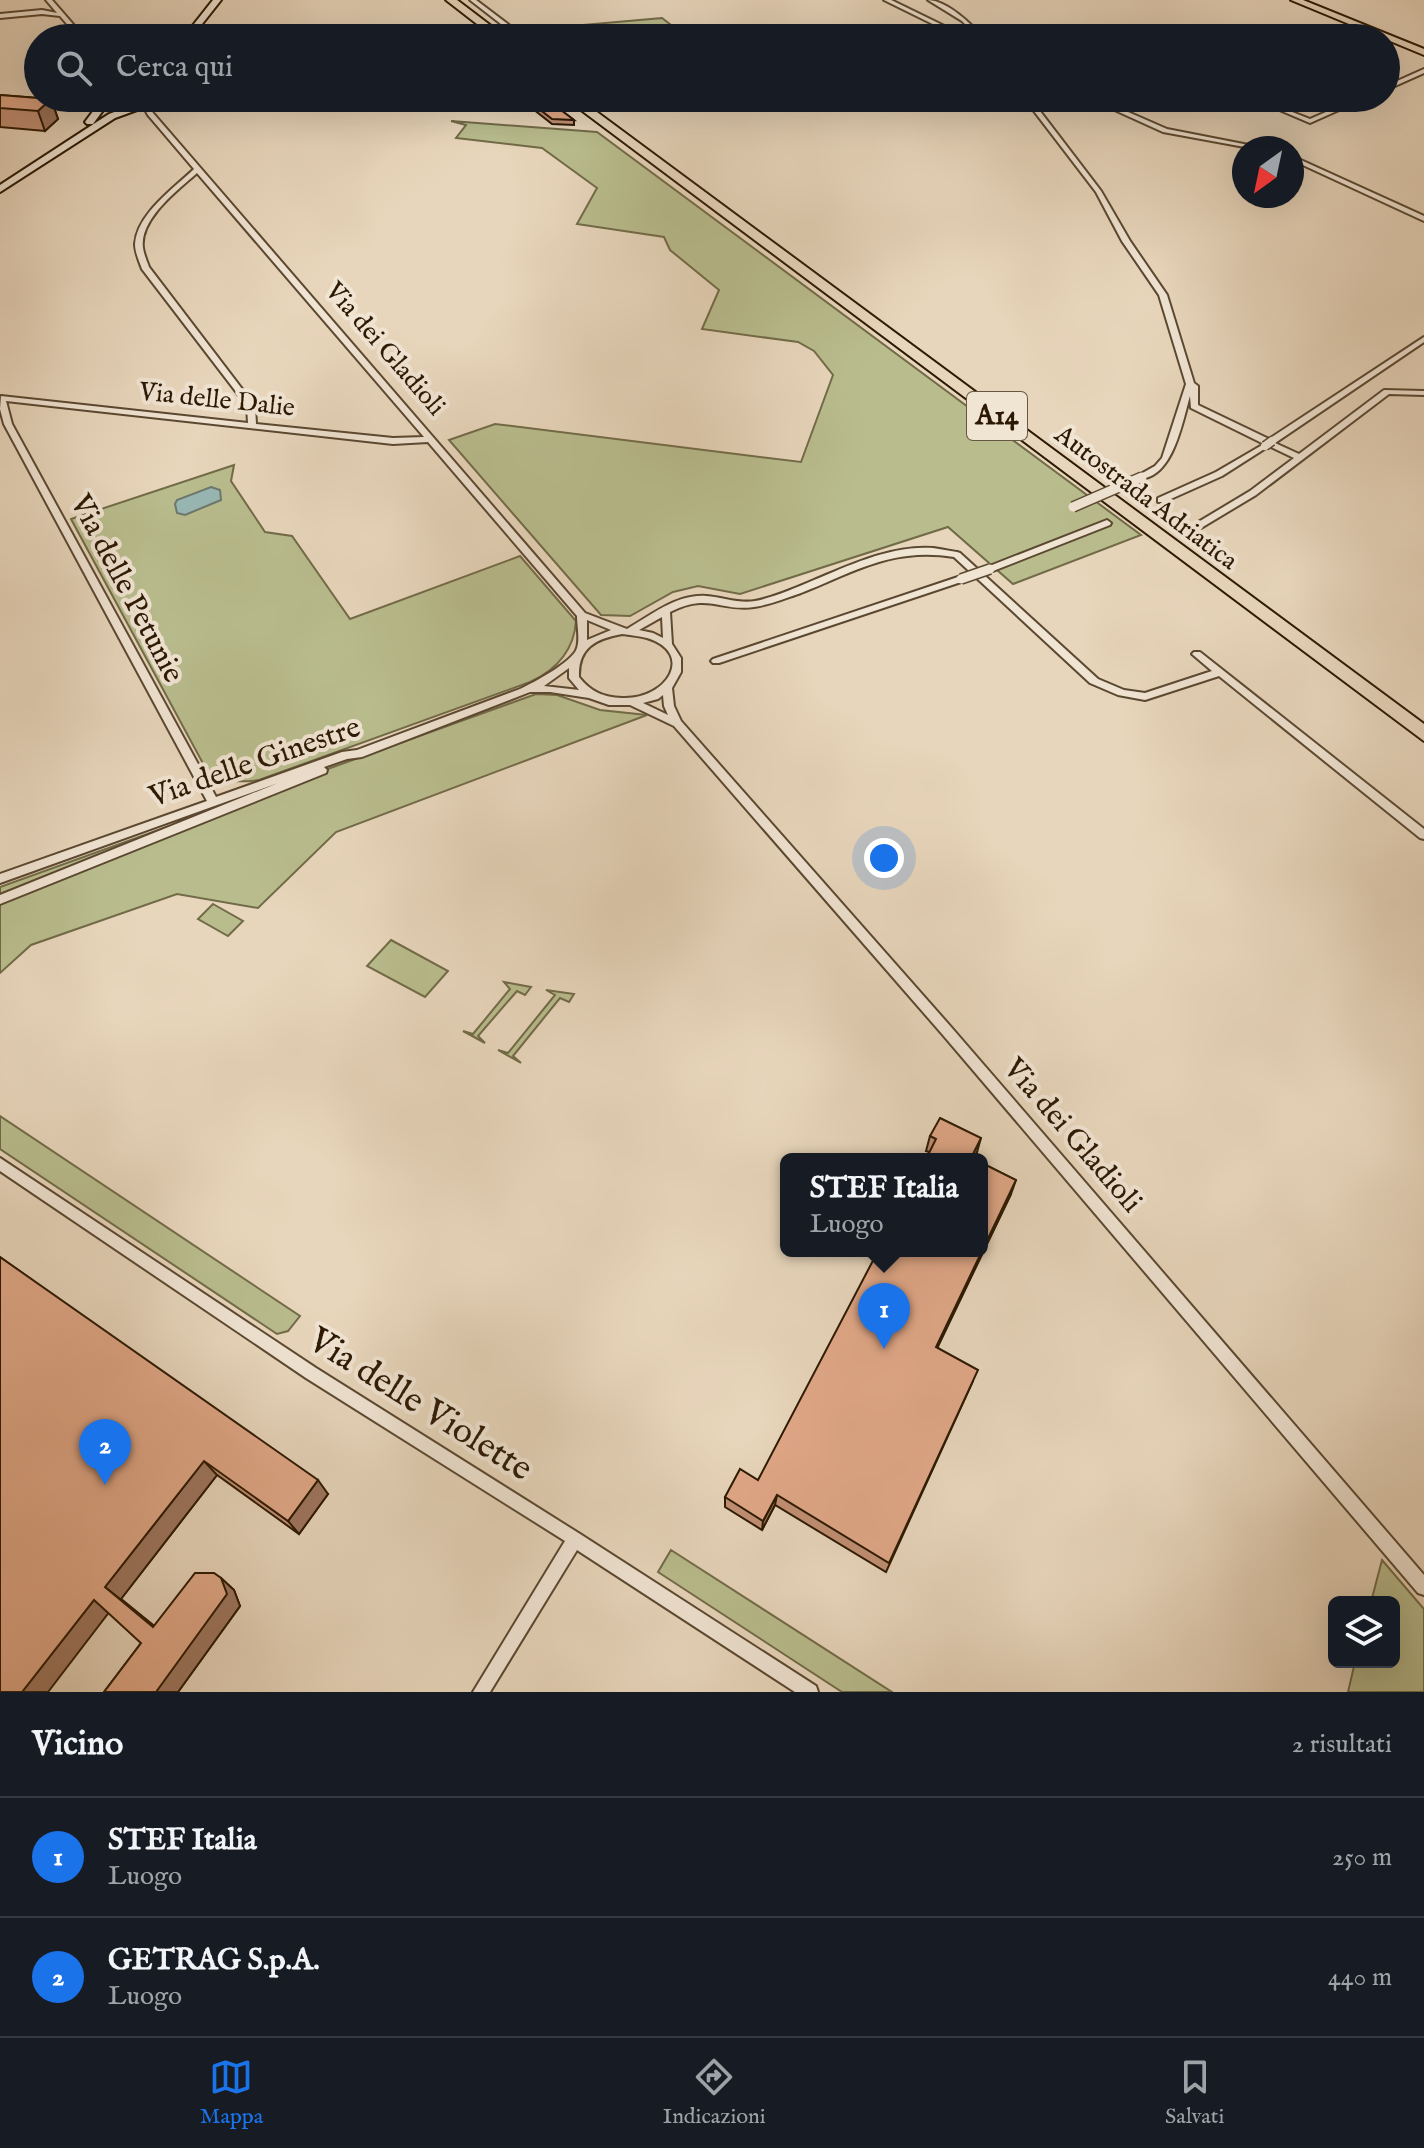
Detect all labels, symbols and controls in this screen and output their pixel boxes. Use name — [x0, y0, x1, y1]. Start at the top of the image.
search box — [24, 24, 1400, 112]
icon: search — [52, 46, 96, 90]
text: Cerca qui — [116, 49, 233, 87]
north arrow — [1232, 136, 1304, 208]
street label: Via dei Gladioli — [317, 274, 452, 423]
street label: Via delle Dalie — [137, 375, 297, 425]
road number: A14 — [967, 392, 1027, 440]
street label: Autostrada Adriatica — [1047, 418, 1245, 578]
street label: Via delle Petunie — [60, 487, 192, 690]
street label: Via delle Ginestre — [143, 709, 366, 817]
your location — [864, 838, 904, 878]
street label: Via dei Gladioli — [994, 1050, 1150, 1221]
popup — [780, 1153, 988, 1257]
text: STEF Italia — [810, 1170, 958, 1208]
text: Luogo — [810, 1208, 884, 1241]
pin: 1 — [858, 1283, 910, 1349]
street label: Via delle Violette — [298, 1317, 541, 1492]
pin: 2 — [79, 1419, 131, 1485]
map controls — [1328, 1596, 1400, 1668]
button: layers — [1328, 1596, 1400, 1668]
text: Vicino — [32, 1723, 123, 1766]
text: 2 risultati — [1292, 1728, 1392, 1761]
text: STEF Italia — [108, 1822, 257, 1860]
text: 1 — [53, 1841, 63, 1874]
text: 250 m — [1332, 1841, 1392, 1874]
text: Luogo — [108, 1860, 182, 1893]
text: GETRAG S.p.A. — [108, 1942, 320, 1980]
text: 2 — [52, 1961, 64, 1994]
text: 440 m — [1328, 1961, 1392, 1994]
text: Luogo — [108, 1980, 182, 2013]
tab: Mappa — [200, 2055, 263, 2131]
tab: Indicazioni — [663, 2055, 766, 2131]
tab: Salvati — [1165, 2055, 1224, 2131]

